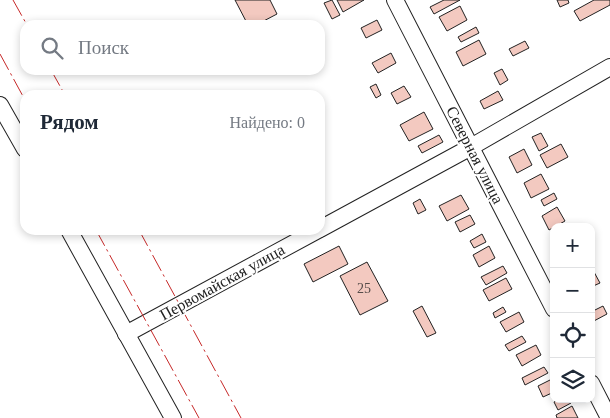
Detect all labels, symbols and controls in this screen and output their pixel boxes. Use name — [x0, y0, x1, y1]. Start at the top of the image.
search box — [20, 20, 325, 75]
icon: search — [38, 34, 66, 62]
text: Поиск — [78, 37, 129, 58]
street label: Северная улица — [442, 103, 507, 207]
text: Рядом — [40, 110, 99, 134]
text: Найдено: 0 — [230, 114, 305, 131]
map controls — [550, 223, 595, 403]
button: + — [550, 223, 595, 268]
street label: Первомайская улица — [157, 241, 288, 324]
button: − — [550, 268, 595, 313]
house number: 25 — [357, 281, 371, 296]
button: locate — [550, 313, 595, 358]
button: layers — [550, 358, 595, 403]

